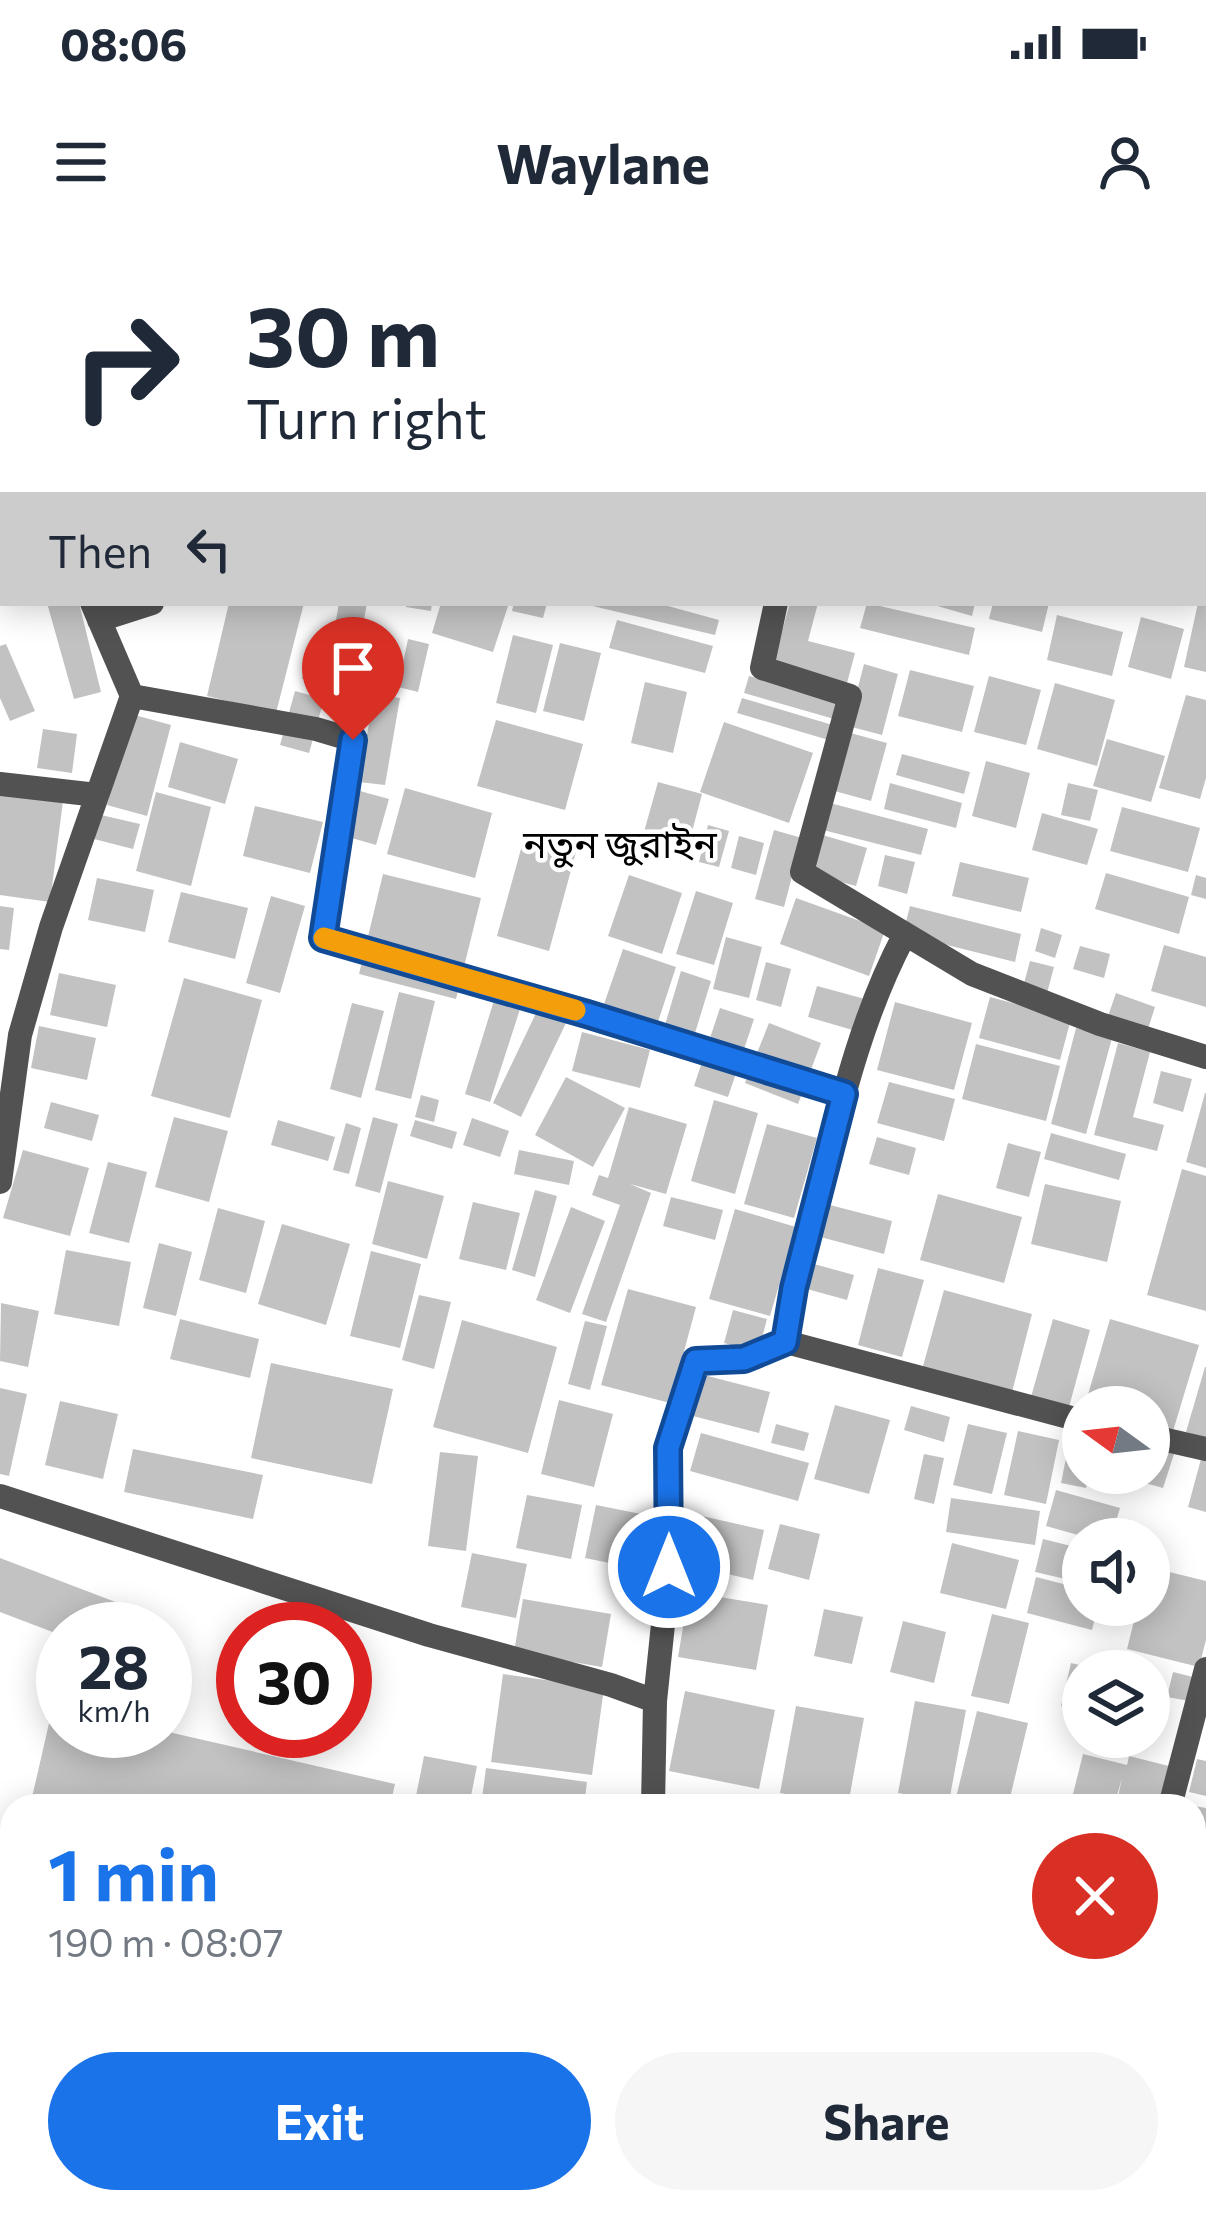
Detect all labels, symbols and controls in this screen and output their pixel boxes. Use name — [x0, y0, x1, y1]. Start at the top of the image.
text: 08:06 — [60, 15, 187, 70]
icon: menu — [48, 129, 114, 195]
text: Waylane — [496, 129, 710, 195]
icon: person — [1092, 129, 1158, 195]
text: 30 m — [246, 282, 440, 384]
icon: right — [48, 288, 204, 444]
text: Turn right — [246, 384, 487, 450]
icon: left — [176, 516, 242, 582]
text: Then — [48, 522, 152, 577]
pin — [302, 617, 404, 740]
icon: arrive — [320, 635, 386, 701]
district label: নতুন জুরাইন — [522, 818, 717, 868]
north arrow — [1062, 1386, 1170, 1494]
map controls — [1062, 1386, 1170, 1758]
position arrow — [606, 1504, 732, 1630]
button: sound — [1062, 1518, 1170, 1626]
speed limit sign: 30 — [216, 1602, 372, 1758]
text: 28 — [79, 1628, 149, 1701]
button: layers — [1062, 1650, 1170, 1758]
text: km/h — [78, 1691, 150, 1728]
text: 1 min — [48, 1828, 219, 1916]
button: close — [1032, 1833, 1158, 1959]
text: 190 m · 08:07 — [48, 1917, 284, 1965]
button: Exit — [48, 2052, 591, 2190]
button: Share — [615, 2052, 1158, 2190]

